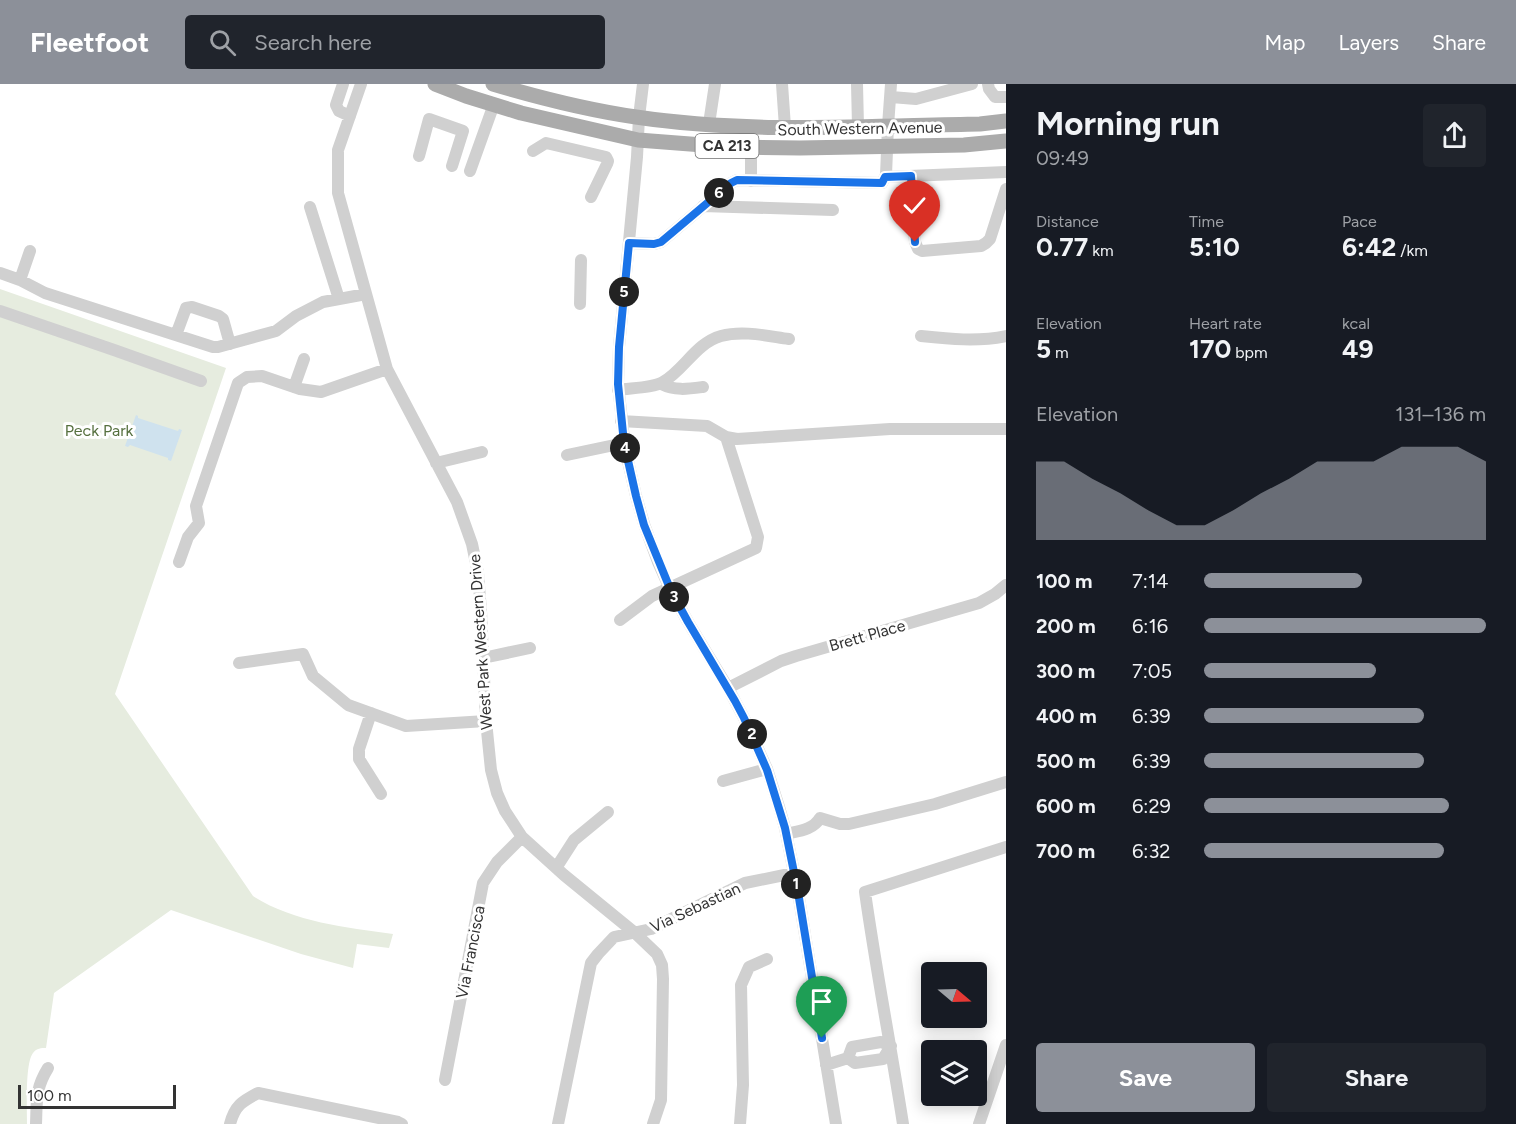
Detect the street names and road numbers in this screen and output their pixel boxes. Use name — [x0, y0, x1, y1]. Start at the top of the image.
street label: South Western Avenue — [777, 118, 943, 139]
road number: CA 213 — [696, 134, 758, 158]
street label: West Park Western Drive — [465, 553, 496, 731]
street label: Brett Place — [827, 615, 908, 655]
street label: Via Sebastian — [647, 878, 743, 937]
street label: Via Francisca — [452, 904, 489, 1000]

